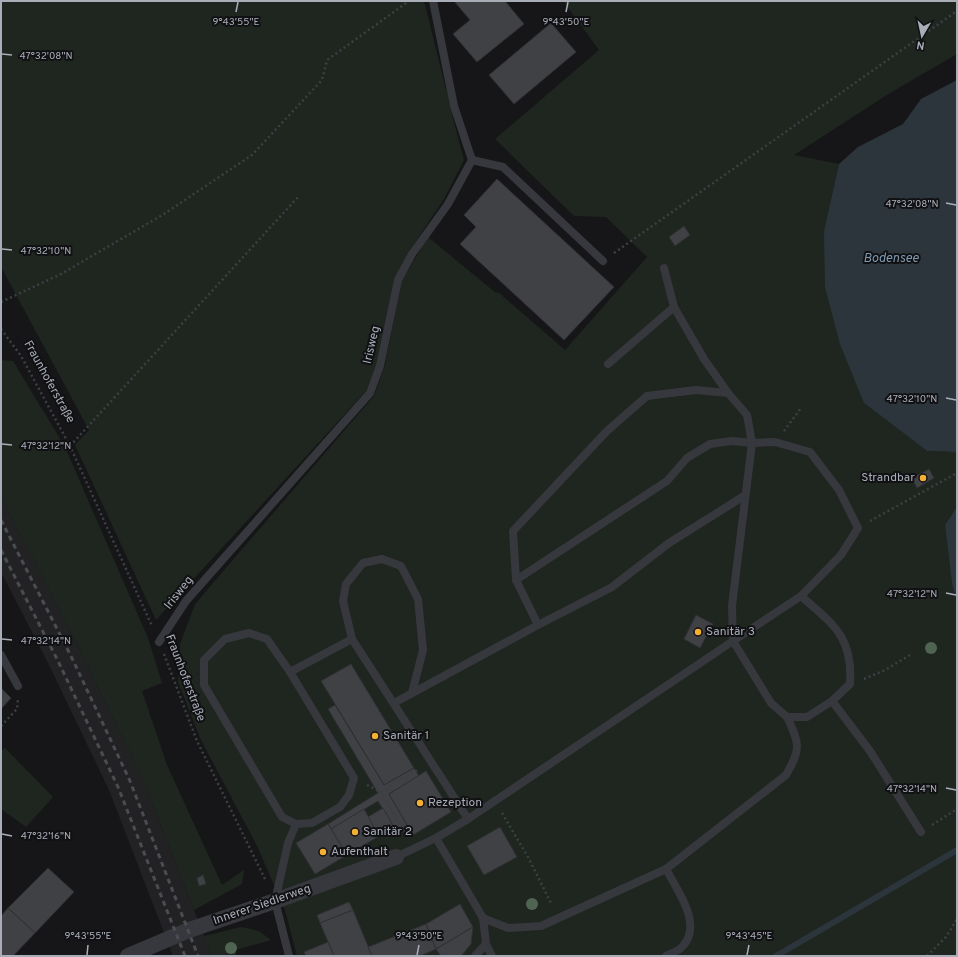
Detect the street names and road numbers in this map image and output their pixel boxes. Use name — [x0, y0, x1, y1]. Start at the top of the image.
street label: Irisweg — [360, 324, 384, 366]
street label: Fraunhoferstraße — [20, 338, 78, 426]
street label: Irisweg — [161, 573, 197, 613]
street label: Fraunhoferstraße — [161, 632, 209, 724]
street label: Innerer Siedlerweg — [211, 881, 313, 929]

